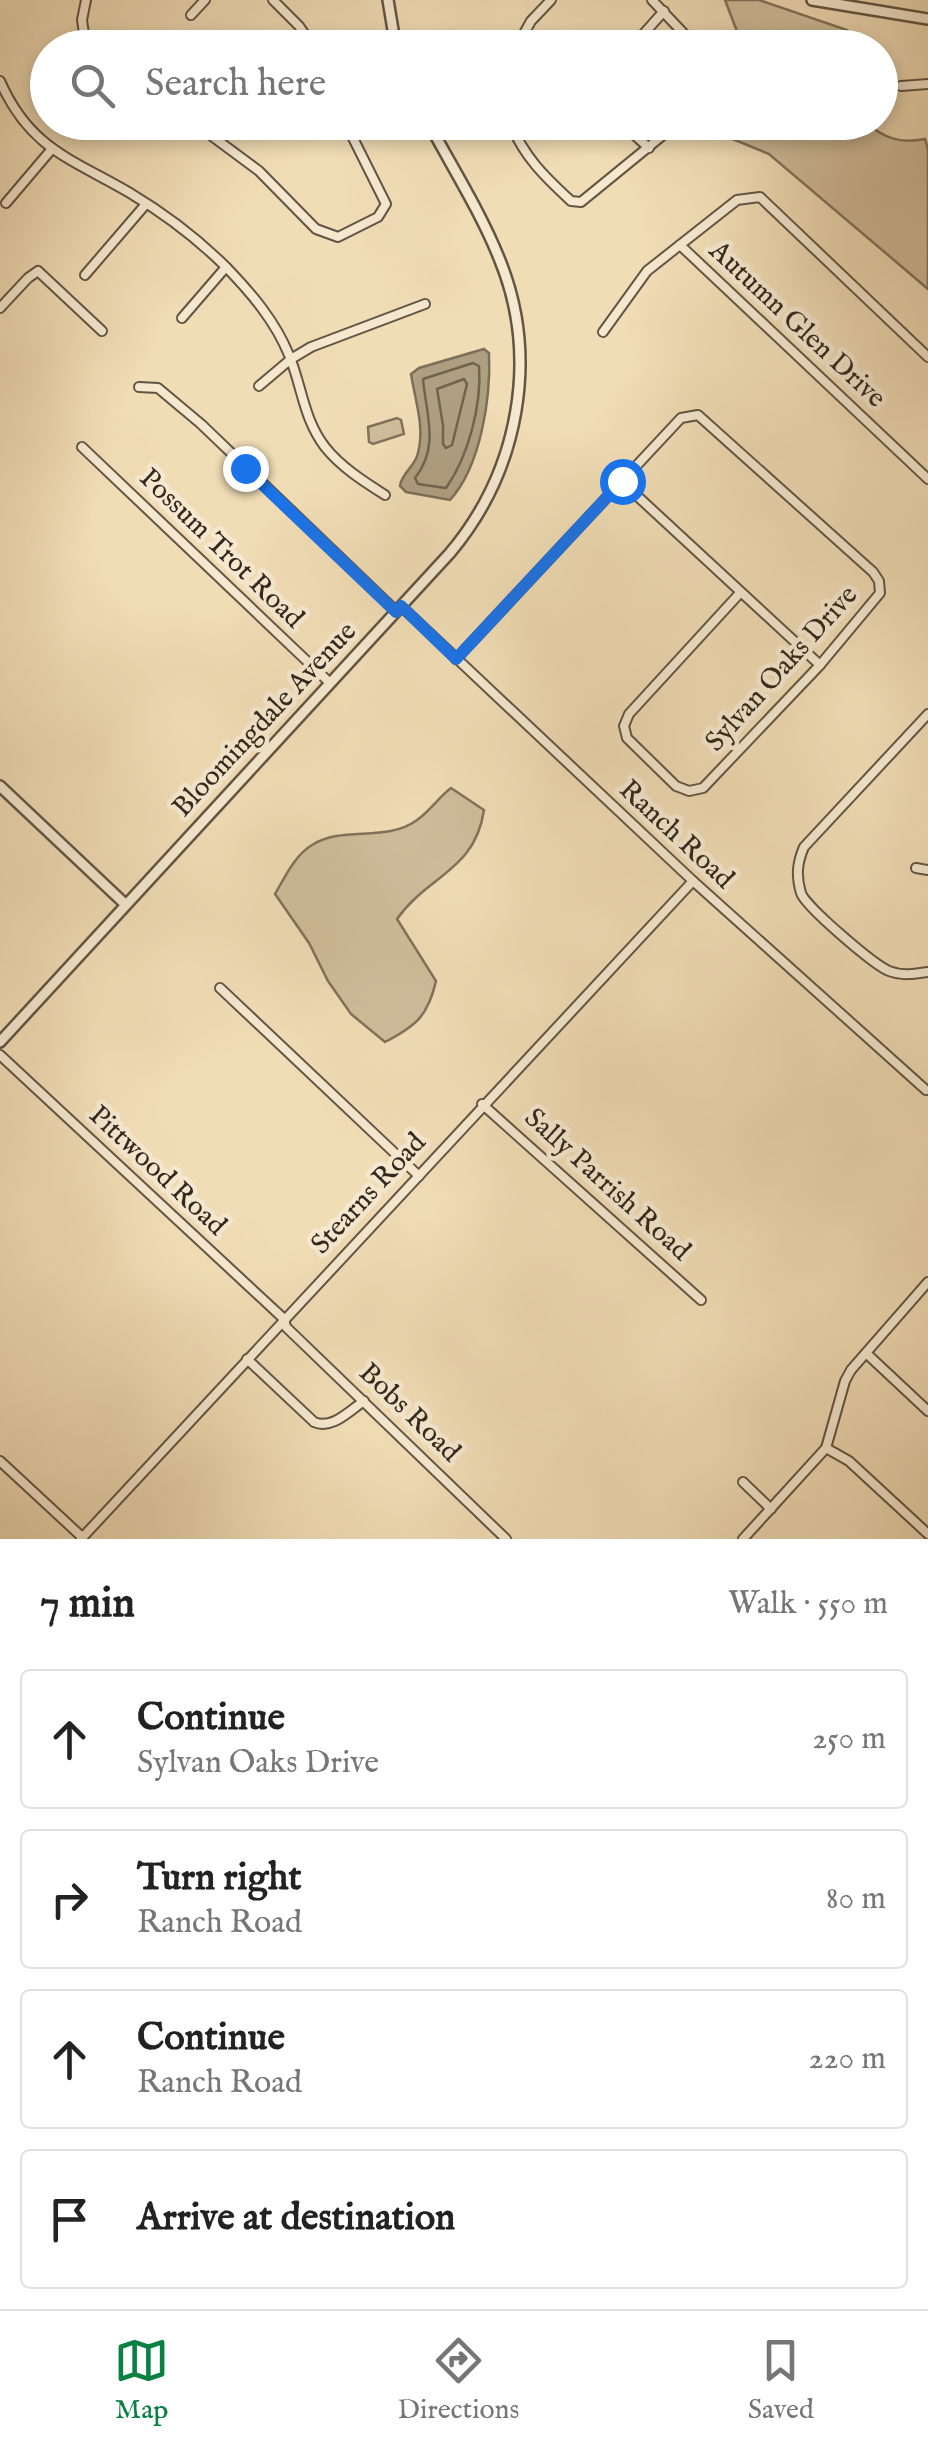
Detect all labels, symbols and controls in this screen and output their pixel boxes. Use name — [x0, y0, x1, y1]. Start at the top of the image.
search box — [30, 30, 898, 140]
icon: search — [65, 58, 120, 113]
text: Search here — [145, 61, 326, 109]
street label: Autumn Glen Drive — [701, 233, 893, 416]
route end — [223, 446, 269, 492]
route start — [600, 459, 646, 505]
street label: Possum Trot Road — [131, 462, 311, 636]
street label: Sylvan Oaks Drive — [698, 579, 866, 759]
street label: Bloomingdale Avenue — [165, 615, 365, 825]
street label: Ranch Road — [611, 773, 741, 897]
street label: Pittwood Road — [81, 1098, 233, 1244]
street label: Sally Parrish Road — [517, 1101, 697, 1269]
street label: Stearns Road — [304, 1126, 434, 1262]
street label: Bobs Road — [351, 1356, 467, 1470]
text: 7 min — [40, 1578, 135, 1631]
text: Walk · 550 m — [728, 1584, 888, 1625]
text: Continue — [137, 1695, 285, 1743]
icon: ahead — [42, 1712, 97, 1767]
text: 250 m — [812, 1719, 886, 1760]
text: Sylvan Oaks Drive — [137, 1743, 379, 1784]
text: Turn right — [137, 1855, 301, 1903]
icon: right — [42, 1872, 97, 1927]
text: 80 m — [826, 1879, 886, 1920]
text: Ranch Road — [137, 1903, 302, 1944]
text: Continue — [137, 2015, 285, 2063]
icon: ahead — [42, 2032, 97, 2087]
text: 220 m — [809, 2039, 886, 2080]
text: Ranch Road — [137, 2063, 302, 2104]
icon: arrive — [42, 2192, 97, 2247]
text: Arrive at destination — [137, 2195, 455, 2243]
tab: Map — [114, 2333, 169, 2428]
tab: Directions — [397, 2333, 519, 2428]
tab: Saved — [748, 2333, 814, 2428]

